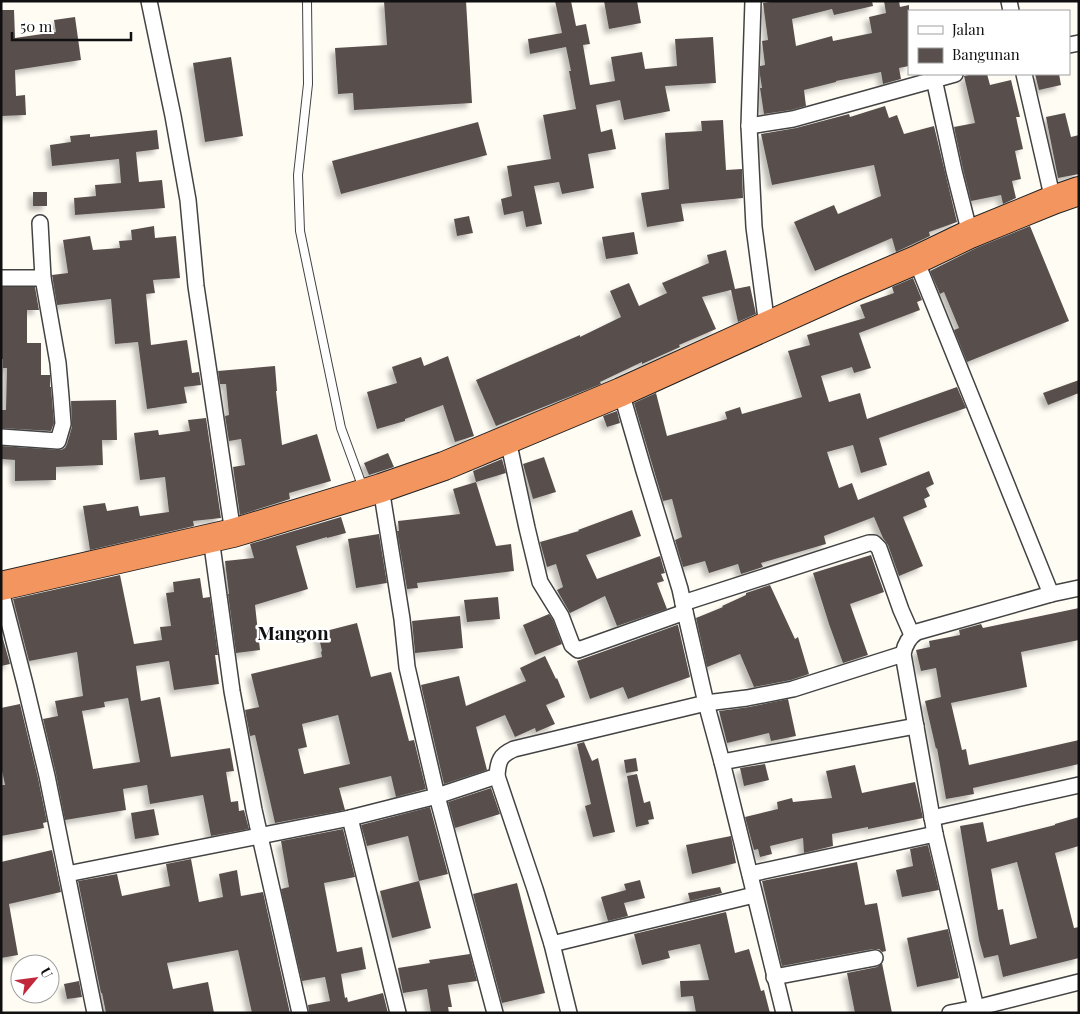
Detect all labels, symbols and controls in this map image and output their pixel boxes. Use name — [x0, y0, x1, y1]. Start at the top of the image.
scale bar — [12, 10, 131, 42]
legend — [908, 10, 1070, 75]
text: 50 m — [20, 16, 53, 36]
text: Jalan — [951, 19, 985, 39]
text: Bangunan — [952, 44, 1020, 64]
district label: Mangon — [257, 619, 329, 645]
north arrow — [10, 954, 60, 1004]
text: U — [36, 964, 58, 982]

